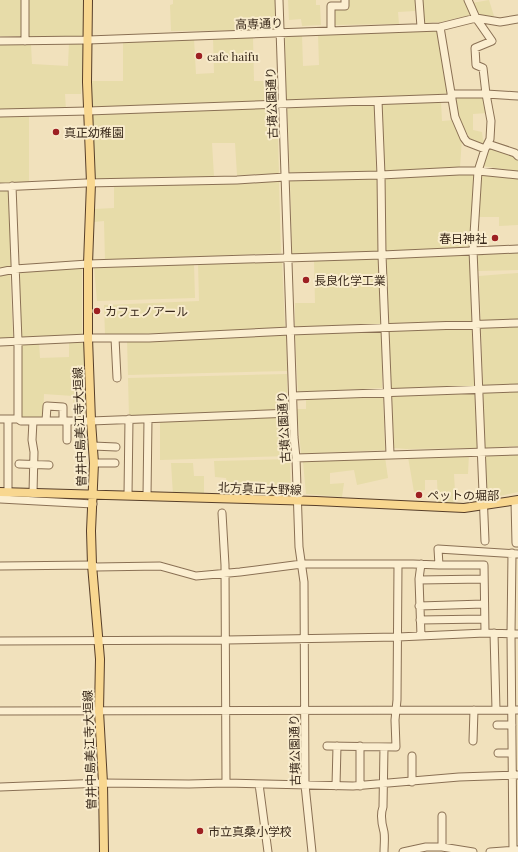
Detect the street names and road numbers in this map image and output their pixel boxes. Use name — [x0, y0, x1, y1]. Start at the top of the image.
street label: 高専通り — [235, 14, 283, 32]
street label: 古墳公園通り — [262, 67, 280, 139]
street label: 曽井中島美江寺大垣線 — [69, 367, 89, 487]
street label: 古墳公園通り — [273, 391, 293, 463]
street label: 北方真正大野線 — [218, 479, 302, 497]
street label: 曽井中島美江寺大垣線 — [79, 690, 99, 810]
street label: 古墳公園通り — [285, 714, 303, 786]

